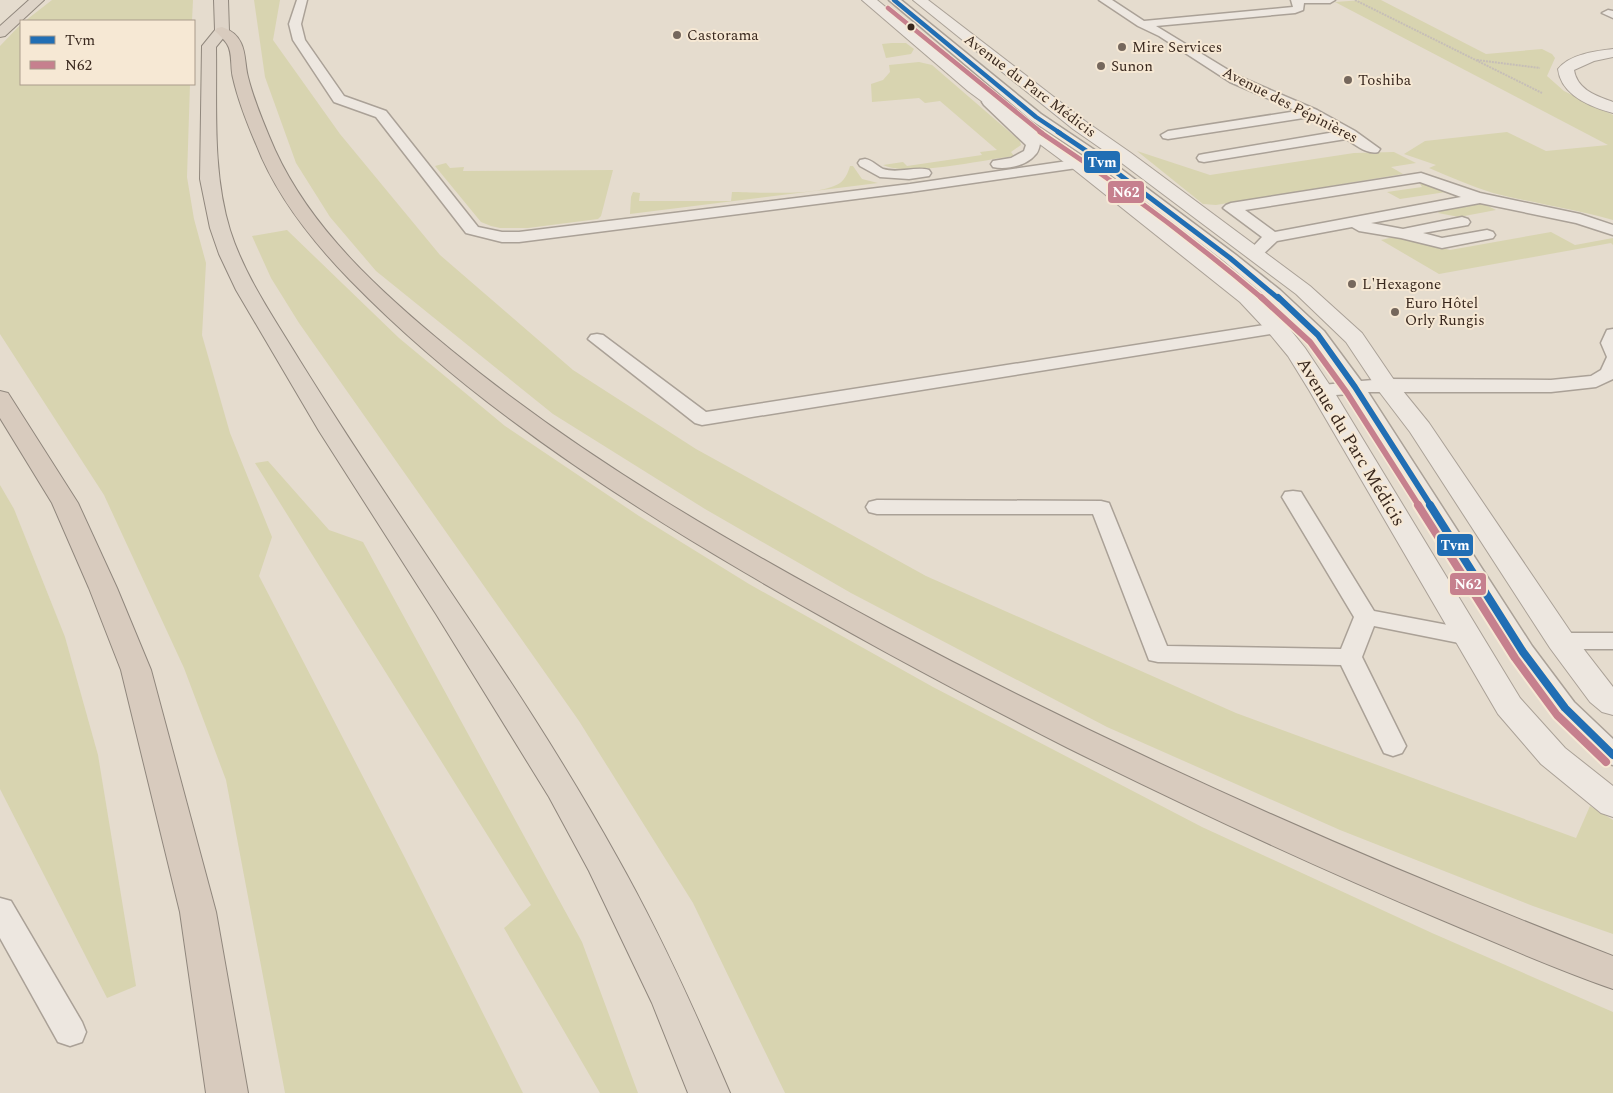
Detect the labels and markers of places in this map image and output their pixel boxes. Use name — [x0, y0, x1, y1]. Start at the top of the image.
unlabelled marker — [906, 22, 916, 32]
place label: Castorama — [687, 24, 759, 47]
marker: Castorama — [671, 29, 683, 41]
place label: Mire Services — [1132, 36, 1222, 59]
marker: Mire Services — [1116, 41, 1128, 53]
place label: Sunon — [1111, 55, 1153, 78]
marker: Sunon — [1095, 60, 1107, 72]
place label: Toshiba — [1358, 69, 1412, 92]
marker: Toshiba — [1342, 74, 1354, 86]
place label: L'Hexagone — [1362, 273, 1441, 296]
marker: L'Hexagone — [1346, 278, 1358, 290]
place label: Euro Hôtel Orly Rungis — [1405, 292, 1485, 332]
marker: Euro Hôtel Orly Rungis — [1389, 306, 1401, 318]

